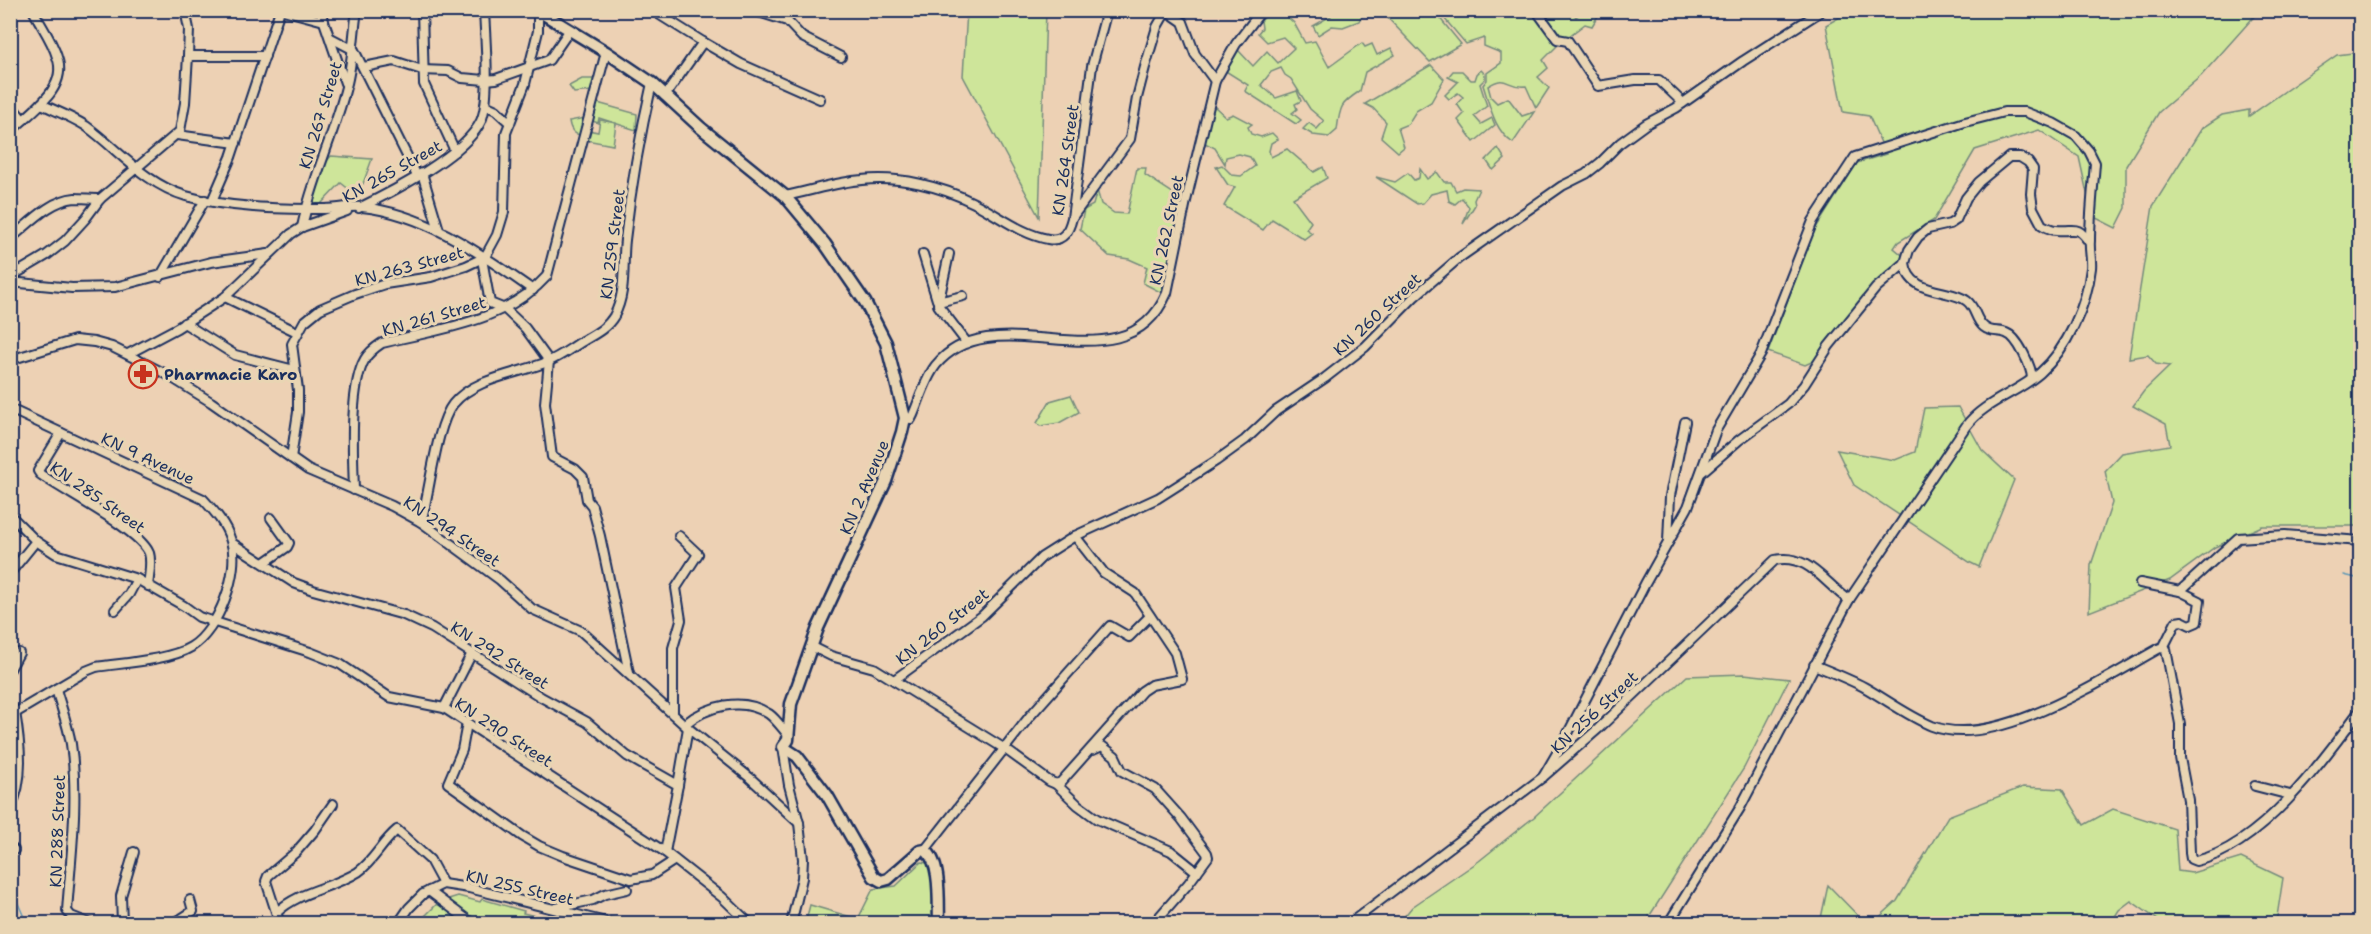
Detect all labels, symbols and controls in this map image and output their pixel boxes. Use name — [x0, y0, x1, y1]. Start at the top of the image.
street label: KN 267 Street — [294, 59, 347, 171]
street label: KN 264 Street — [1047, 103, 1084, 217]
street label: KN 265 Street — [339, 135, 446, 208]
street label: KN 262 Street — [1145, 173, 1188, 287]
street label: KN 259 Street — [595, 187, 630, 301]
street label: KN 263 Street — [352, 242, 466, 291]
street label: KN 260 Street — [1329, 268, 1426, 360]
street label: KN 261 Street — [380, 292, 489, 341]
pharmacy icon: Pharmacie Karo — [127, 358, 159, 390]
place label: Pharmacie Karo — [164, 364, 297, 385]
street label: KN 9 Avenue — [98, 428, 198, 489]
street label: KN 2 Avenue — [835, 437, 894, 538]
street label: KN 285 Street — [46, 457, 149, 538]
street label: KN 294 Street — [399, 491, 504, 572]
street label: KN 260 Street — [891, 583, 993, 669]
street label: KN 292 Street — [447, 617, 553, 694]
street label: KN 256 Street — [1546, 667, 1642, 758]
street label: KN 290 Street — [451, 693, 557, 772]
street label: KN 288 Street — [45, 774, 70, 888]
street label: KN 255 Street — [464, 865, 576, 910]

